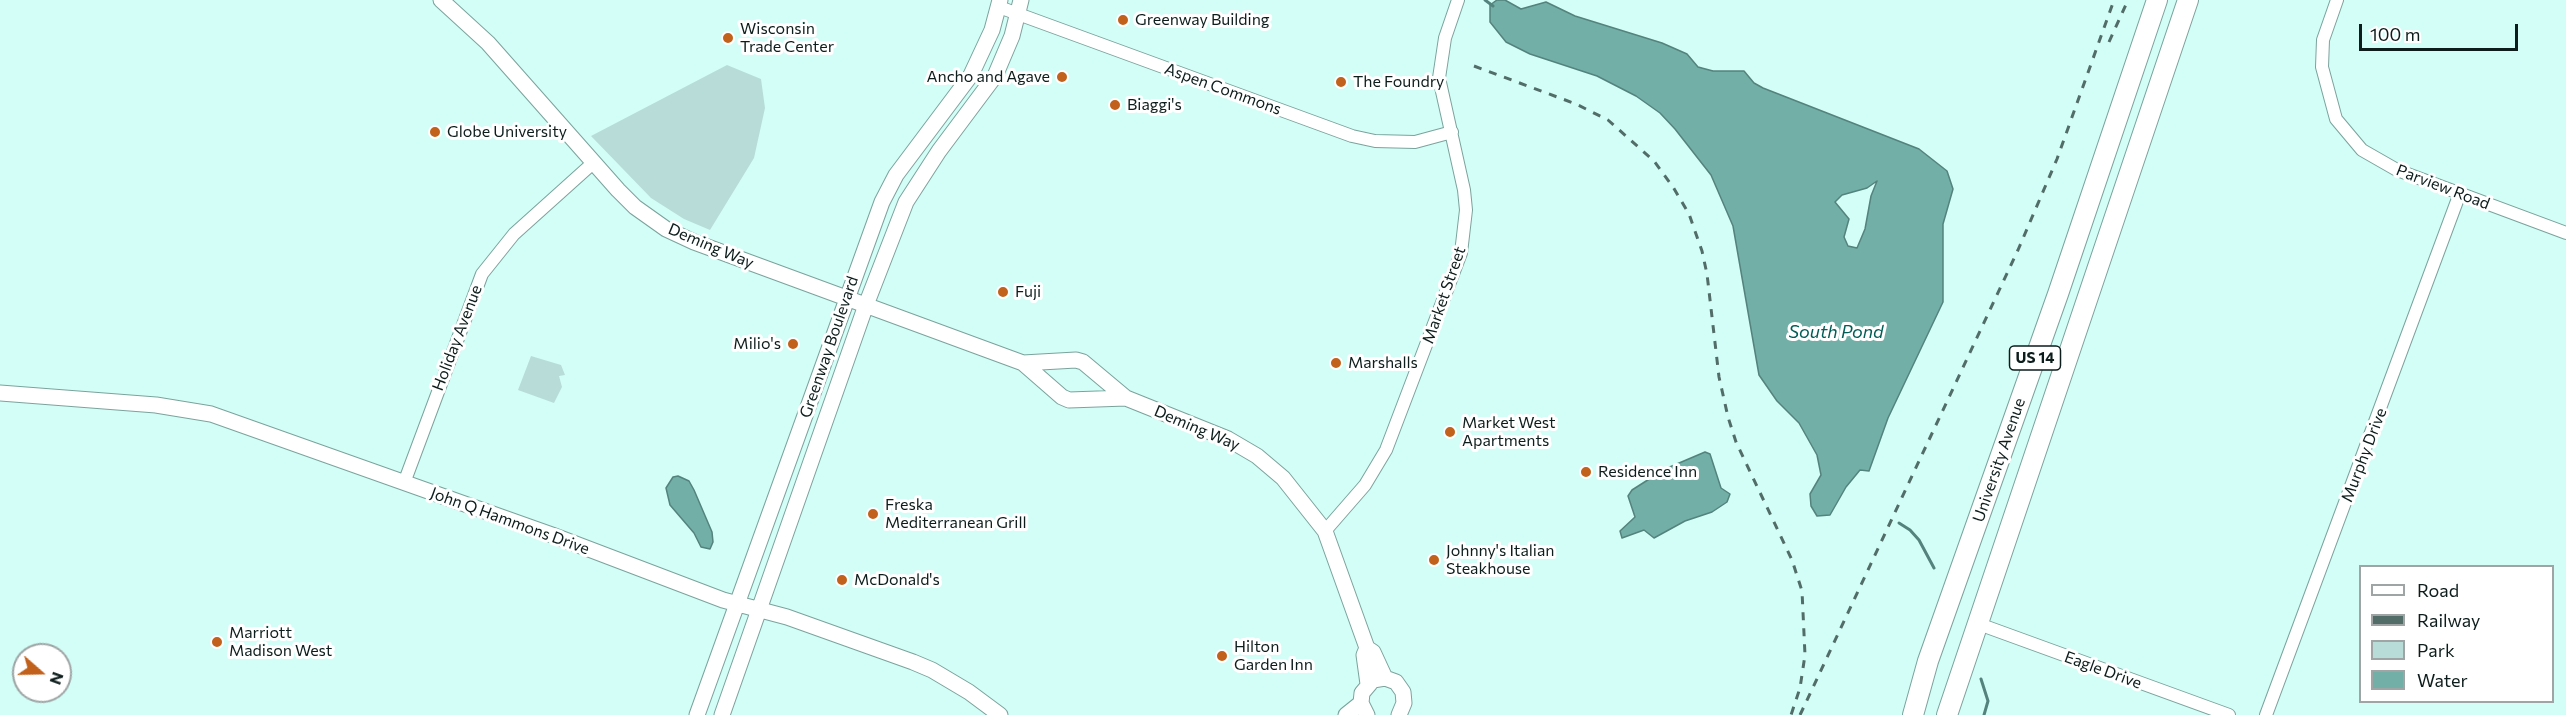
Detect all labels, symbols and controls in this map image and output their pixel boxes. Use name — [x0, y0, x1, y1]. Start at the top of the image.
place label: Greenway Building — [1135, 10, 1270, 30]
scale bar — [2362, 12, 2521, 50]
marker: Greenway Building — [1116, 13, 1130, 27]
place label: Wisconsin Trade Center — [740, 19, 834, 57]
text: 100 m — [2370, 23, 2420, 45]
marker: Wisconsin Trade Center — [721, 31, 735, 45]
street label: Aspen Commons — [1162, 59, 1284, 119]
place label: Ancho and Agave — [926, 67, 1050, 87]
marker: Ancho and Agave — [1055, 70, 1069, 84]
place label: The Foundry — [1353, 72, 1444, 92]
marker: The Foundry — [1334, 75, 1348, 89]
place label: Biaggi's — [1127, 95, 1182, 115]
marker: Biaggi's — [1108, 98, 1122, 112]
place label: Globe University — [447, 122, 567, 142]
marker: Globe University — [428, 125, 442, 139]
street label: Parview Road — [2394, 160, 2492, 214]
street label: Deming Way — [665, 219, 757, 273]
street label: Market Street — [1418, 244, 1470, 346]
street label: Greenway Boulevard — [796, 274, 862, 420]
street label: Holiday Avenue — [428, 282, 486, 394]
place label: Fuji — [1015, 282, 1041, 302]
marker: Fuji — [996, 285, 1010, 299]
water label: South Pond — [1789, 321, 1883, 343]
place label: Milio's — [733, 334, 781, 354]
marker: Milio's — [786, 337, 800, 351]
road number: US 14 — [2010, 346, 2060, 370]
place label: Marshalls — [1348, 353, 1418, 373]
marker: Marshalls — [1329, 356, 1343, 370]
street label: University Avenue — [1969, 395, 2029, 525]
street label: Deming Way — [1151, 401, 1243, 455]
street label: Murphy Drive — [2337, 405, 2391, 505]
place label: Market West Apartments — [1462, 413, 1556, 451]
marker: Market West Apartments — [1443, 425, 1457, 439]
place label: Residence Inn — [1598, 462, 1697, 482]
marker: Residence Inn — [1579, 465, 1593, 479]
street label: John Q Hammons Drive — [428, 483, 592, 559]
place label: Freska Mediterranean Grill — [885, 495, 1027, 533]
marker: Freska Mediterranean Grill — [866, 507, 880, 521]
place label: Johnny's Italian Steakhouse — [1446, 541, 1555, 579]
marker: Johnny's Italian Steakhouse — [1427, 553, 1441, 567]
legend — [2359, 565, 2554, 703]
place label: McDonald's — [854, 570, 940, 590]
marker: McDonald's — [835, 573, 849, 587]
text: Road — [2417, 579, 2459, 601]
text: Railway — [2417, 609, 2480, 631]
place label: Marriott Madison West — [229, 623, 332, 661]
marker: Marriott Madison West — [210, 635, 224, 649]
place label: Hilton Garden Inn — [1234, 637, 1313, 675]
text: Park — [2417, 639, 2455, 661]
north arrow — [12, 643, 72, 703]
street label: Eagle Drive — [2062, 647, 2144, 693]
marker: Hilton Garden Inn — [1215, 649, 1229, 663]
text: Water — [2417, 669, 2468, 691]
text: N — [47, 670, 68, 688]

